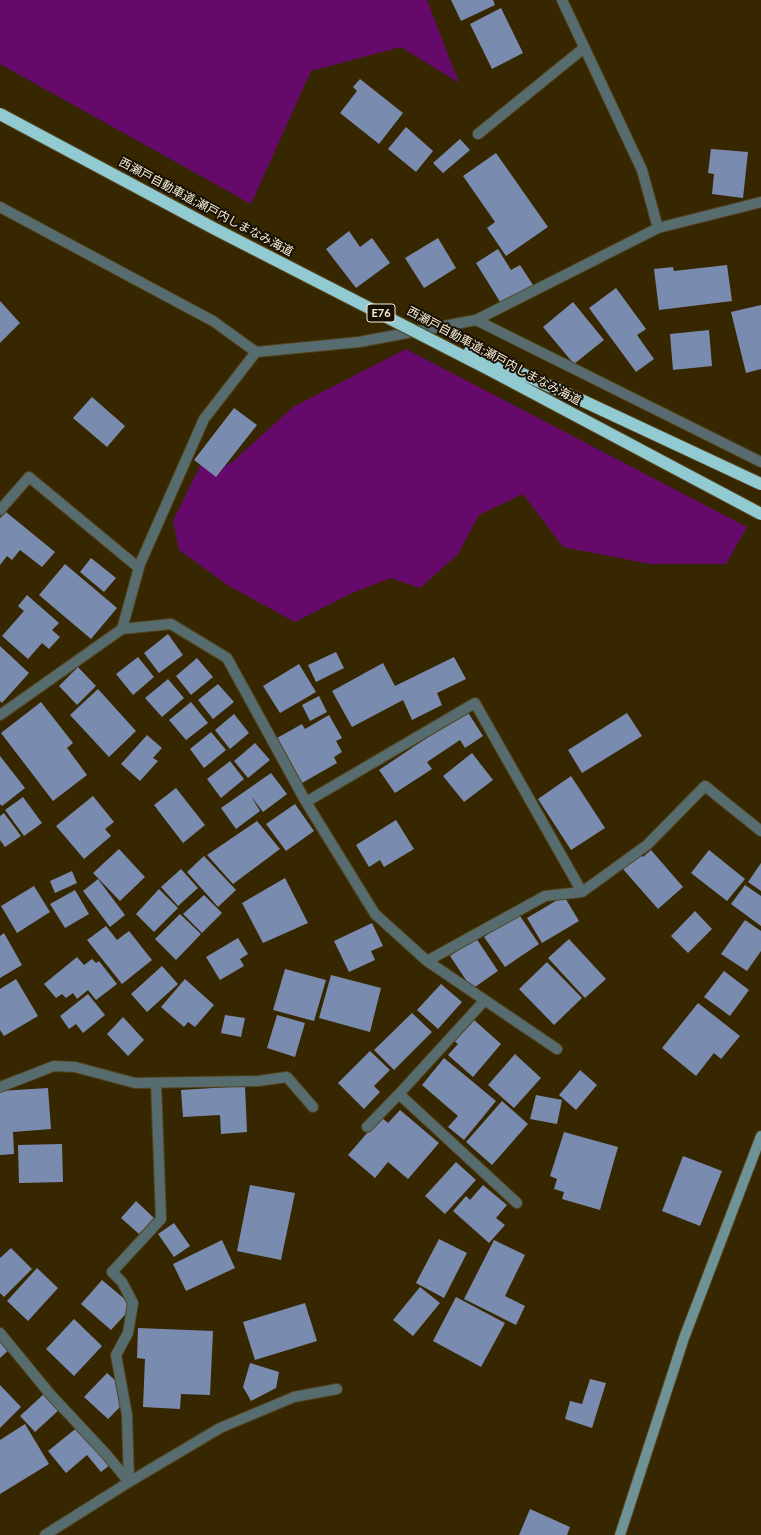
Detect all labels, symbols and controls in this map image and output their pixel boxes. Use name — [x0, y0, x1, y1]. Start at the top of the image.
street label: 西瀬戸自動車道;瀬戸内しまなみ海道 — [116, 155, 296, 259]
road number: E76 — [367, 304, 395, 322]
street label: 西瀬戸自動車道;瀬戸内しまなみ海道 — [404, 304, 584, 408]

